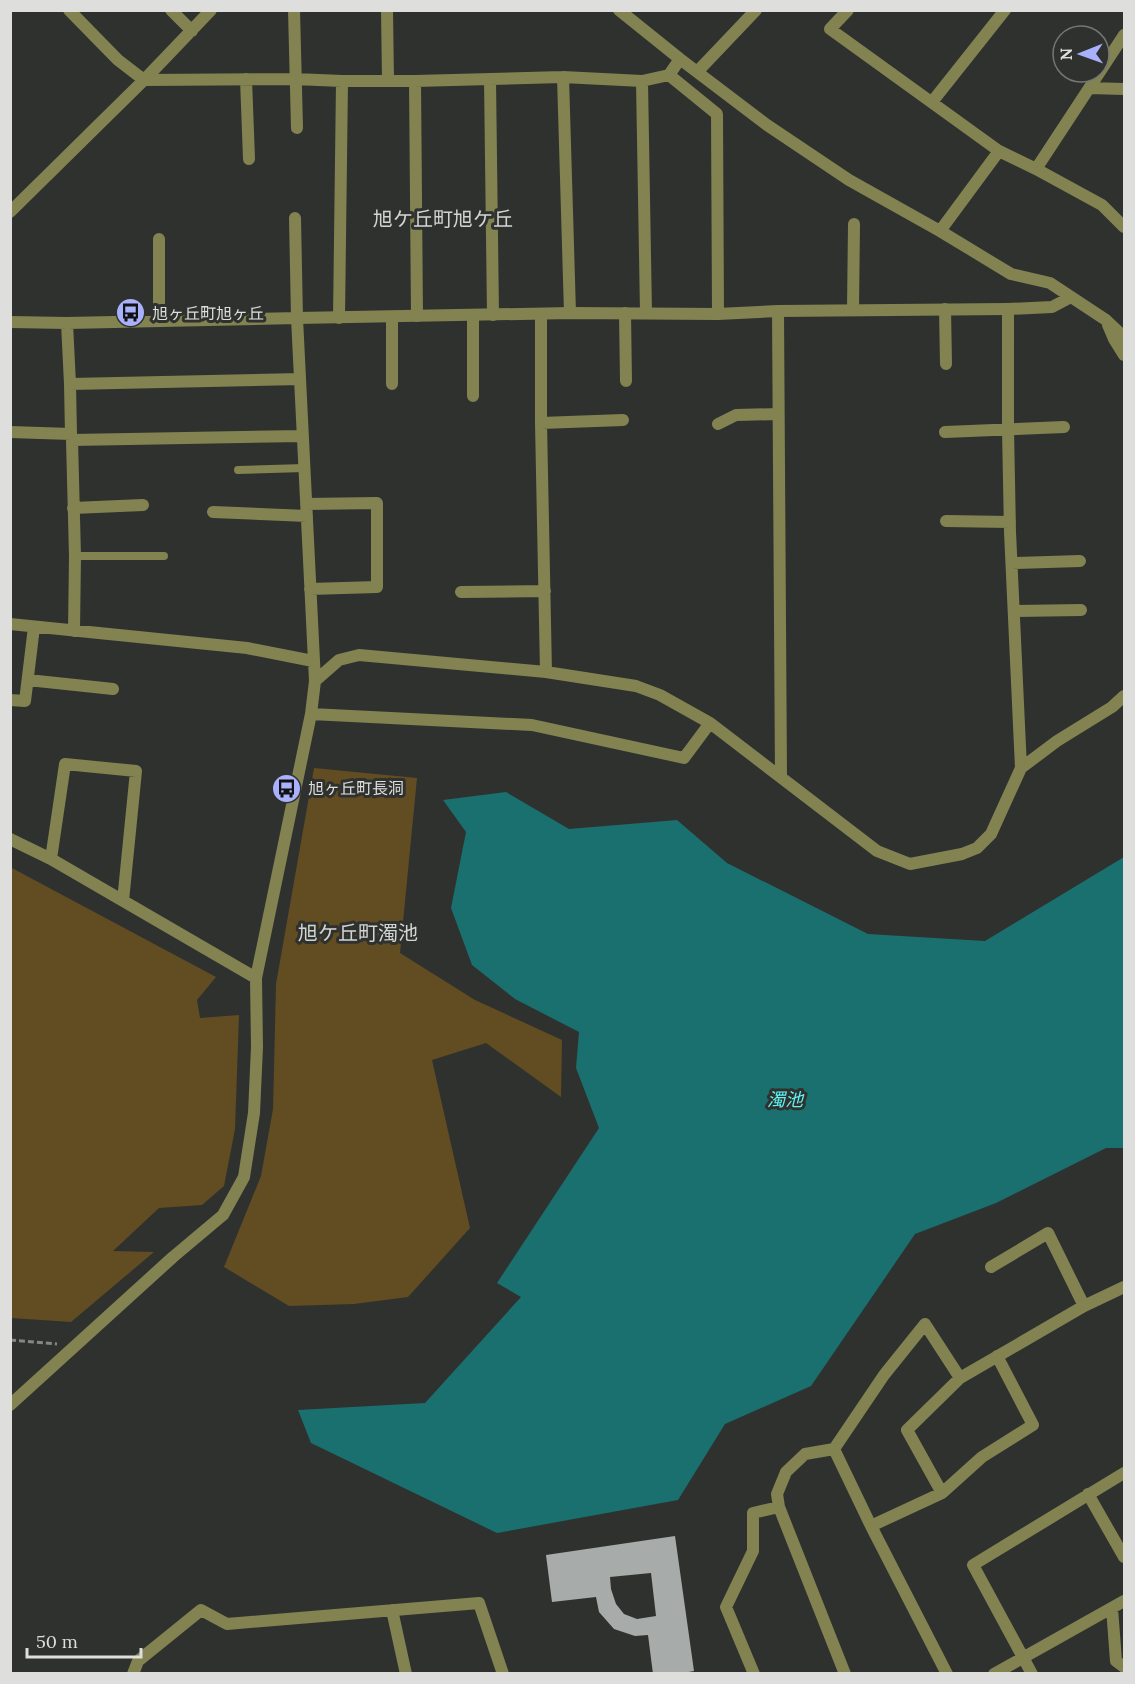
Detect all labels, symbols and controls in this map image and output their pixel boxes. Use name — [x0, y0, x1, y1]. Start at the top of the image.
north arrow — [1051, 24, 1111, 84]
text: N — [1056, 48, 1076, 61]
district label: 旭ケ丘町旭ケ丘 — [373, 206, 513, 231]
bus stop icon: 旭ヶ丘町旭ヶ丘 — [115, 297, 147, 329]
place label: 旭ヶ丘町旭ヶ丘 — [152, 303, 264, 323]
bus stop icon: 旭ヶ丘町長洞 — [271, 772, 303, 804]
place label: 旭ヶ丘町長洞 — [308, 778, 404, 798]
district label: 旭ケ丘町濁池 — [298, 920, 418, 945]
water label: 濁池 — [767, 1088, 805, 1111]
scale bar — [27, 1621, 141, 1659]
text: 50 m — [36, 1630, 78, 1653]

